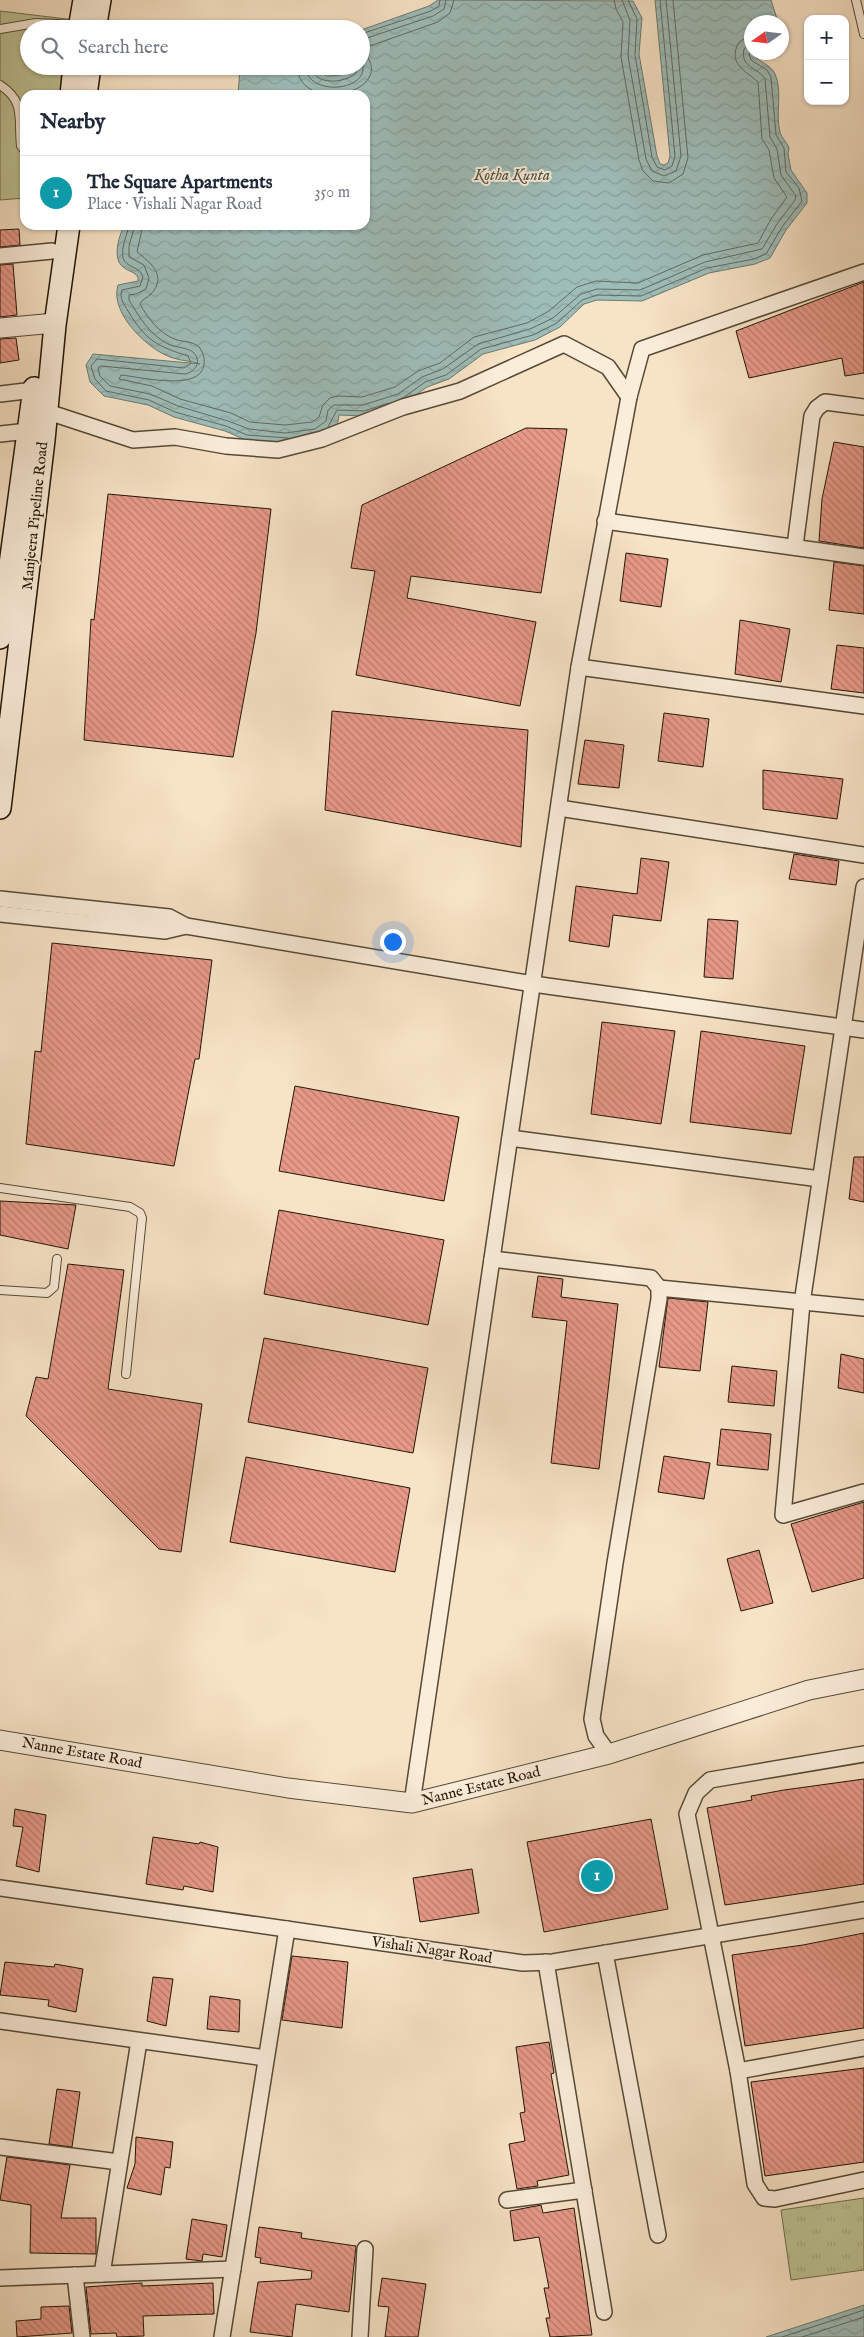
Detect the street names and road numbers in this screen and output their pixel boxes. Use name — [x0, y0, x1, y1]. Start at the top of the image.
street label: Manjeera Pipeline Road — [18, 440, 52, 591]
street label: Nanne Estate Road — [20, 1733, 145, 1773]
street label: Nanne Estate Road — [420, 1762, 543, 1810]
street label: Vishali Nagar Road — [370, 1932, 494, 1968]

